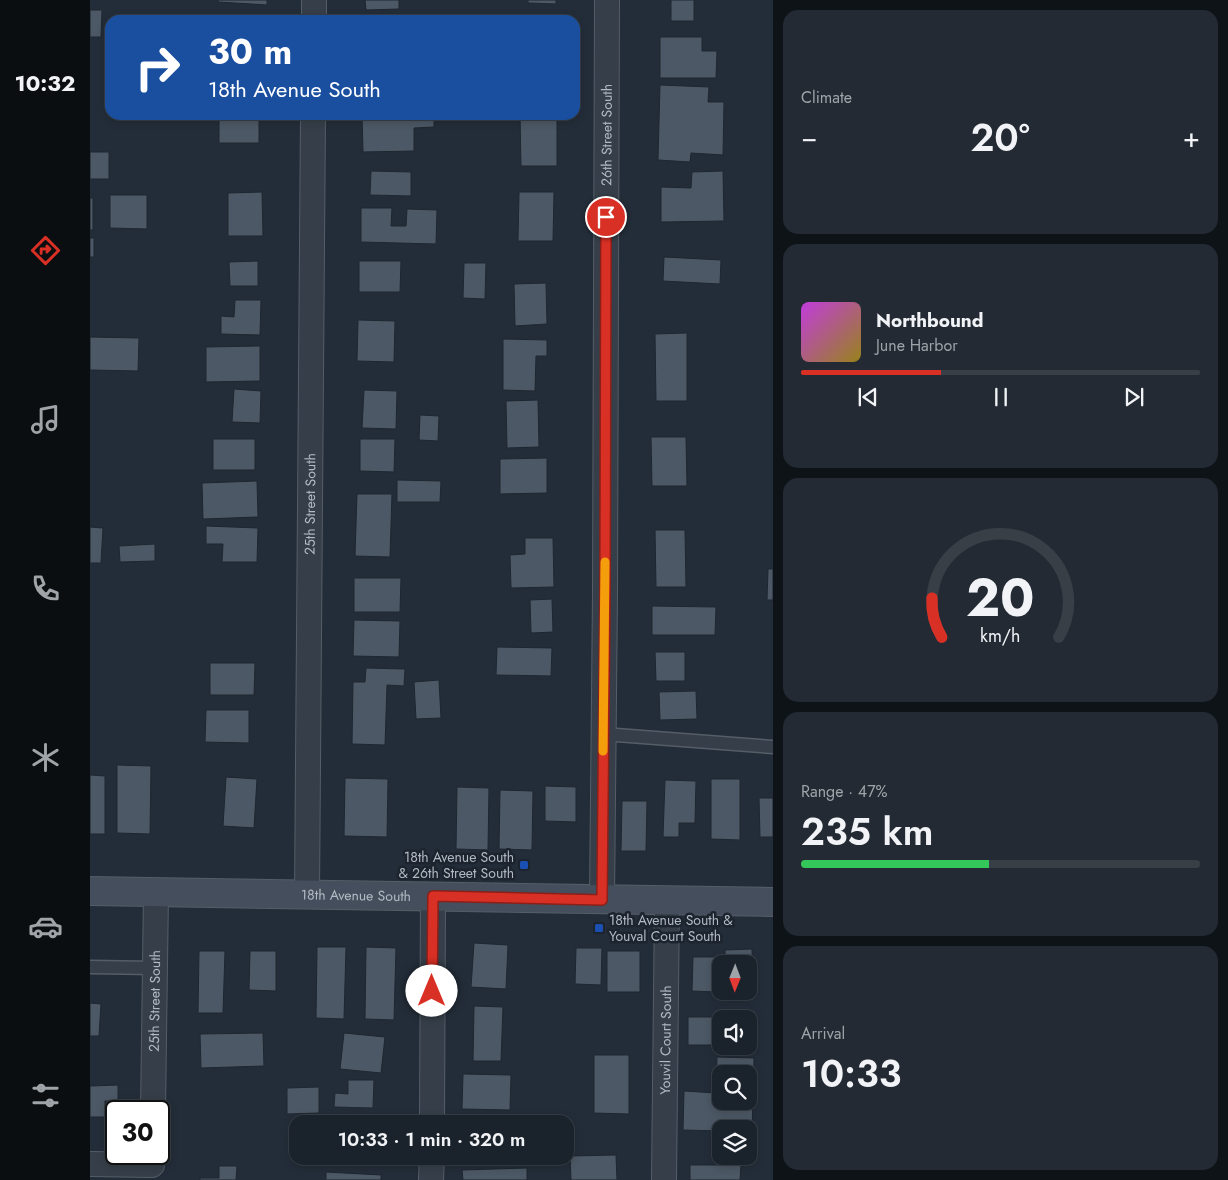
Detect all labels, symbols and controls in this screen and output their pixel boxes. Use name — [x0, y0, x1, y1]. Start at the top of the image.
text: 30 m — [208, 27, 292, 77]
icon: right — [125, 35, 190, 100]
text: 10:32 — [15, 67, 75, 99]
text: 18th Avenue South — [208, 73, 381, 105]
street label: 26th Street South — [596, 84, 617, 186]
text: Climate — [801, 86, 852, 109]
text: 20° — [970, 110, 1030, 165]
text: − — [801, 117, 818, 158]
text: + — [1183, 117, 1200, 158]
pin — [585, 196, 627, 238]
icon: arrive — [592, 203, 620, 231]
icon: directions — [28, 233, 63, 268]
text: Northbound — [876, 307, 983, 334]
text: June Harbor — [876, 334, 958, 357]
icon: previous — [854, 383, 882, 411]
icon: pause — [987, 383, 1015, 411]
icon: next — [1120, 383, 1148, 411]
icon: music — [28, 402, 63, 437]
street label: 25th Street South — [300, 453, 320, 555]
text: 20 — [966, 560, 1035, 636]
icon: phone — [28, 571, 63, 606]
text: km/h — [980, 623, 1021, 649]
icon: climate — [28, 740, 63, 775]
text: Range · 47% — [801, 780, 888, 803]
text: 235 km — [801, 804, 934, 859]
place label: 18th Avenue South & 26th Street South — [398, 847, 514, 883]
marker: 18th Avenue South & 26th Street South — [518, 859, 530, 871]
street label: 18th Avenue South — [301, 884, 411, 906]
icon: car — [28, 909, 63, 944]
place label: 18th Avenue South & Youval Court South — [609, 910, 733, 946]
marker: 18th Avenue South & Youval Court South — [593, 922, 605, 934]
street label: 25th Street South — [144, 950, 165, 1052]
north arrow — [712, 955, 758, 1000]
map controls — [712, 955, 757, 1165]
position arrow — [405, 964, 457, 1016]
street label: Youvil Court South — [655, 985, 676, 1095]
button: sound — [712, 1010, 757, 1055]
text: Arrival — [801, 1022, 845, 1045]
text: 10:33 — [801, 1046, 901, 1101]
button: search — [712, 1065, 757, 1110]
icon: filters — [28, 1078, 63, 1113]
speed limit sign: 30 — [105, 1100, 170, 1165]
button: layers — [712, 1120, 757, 1165]
text: 10:33 · 1 min · 320 m — [338, 1126, 525, 1153]

